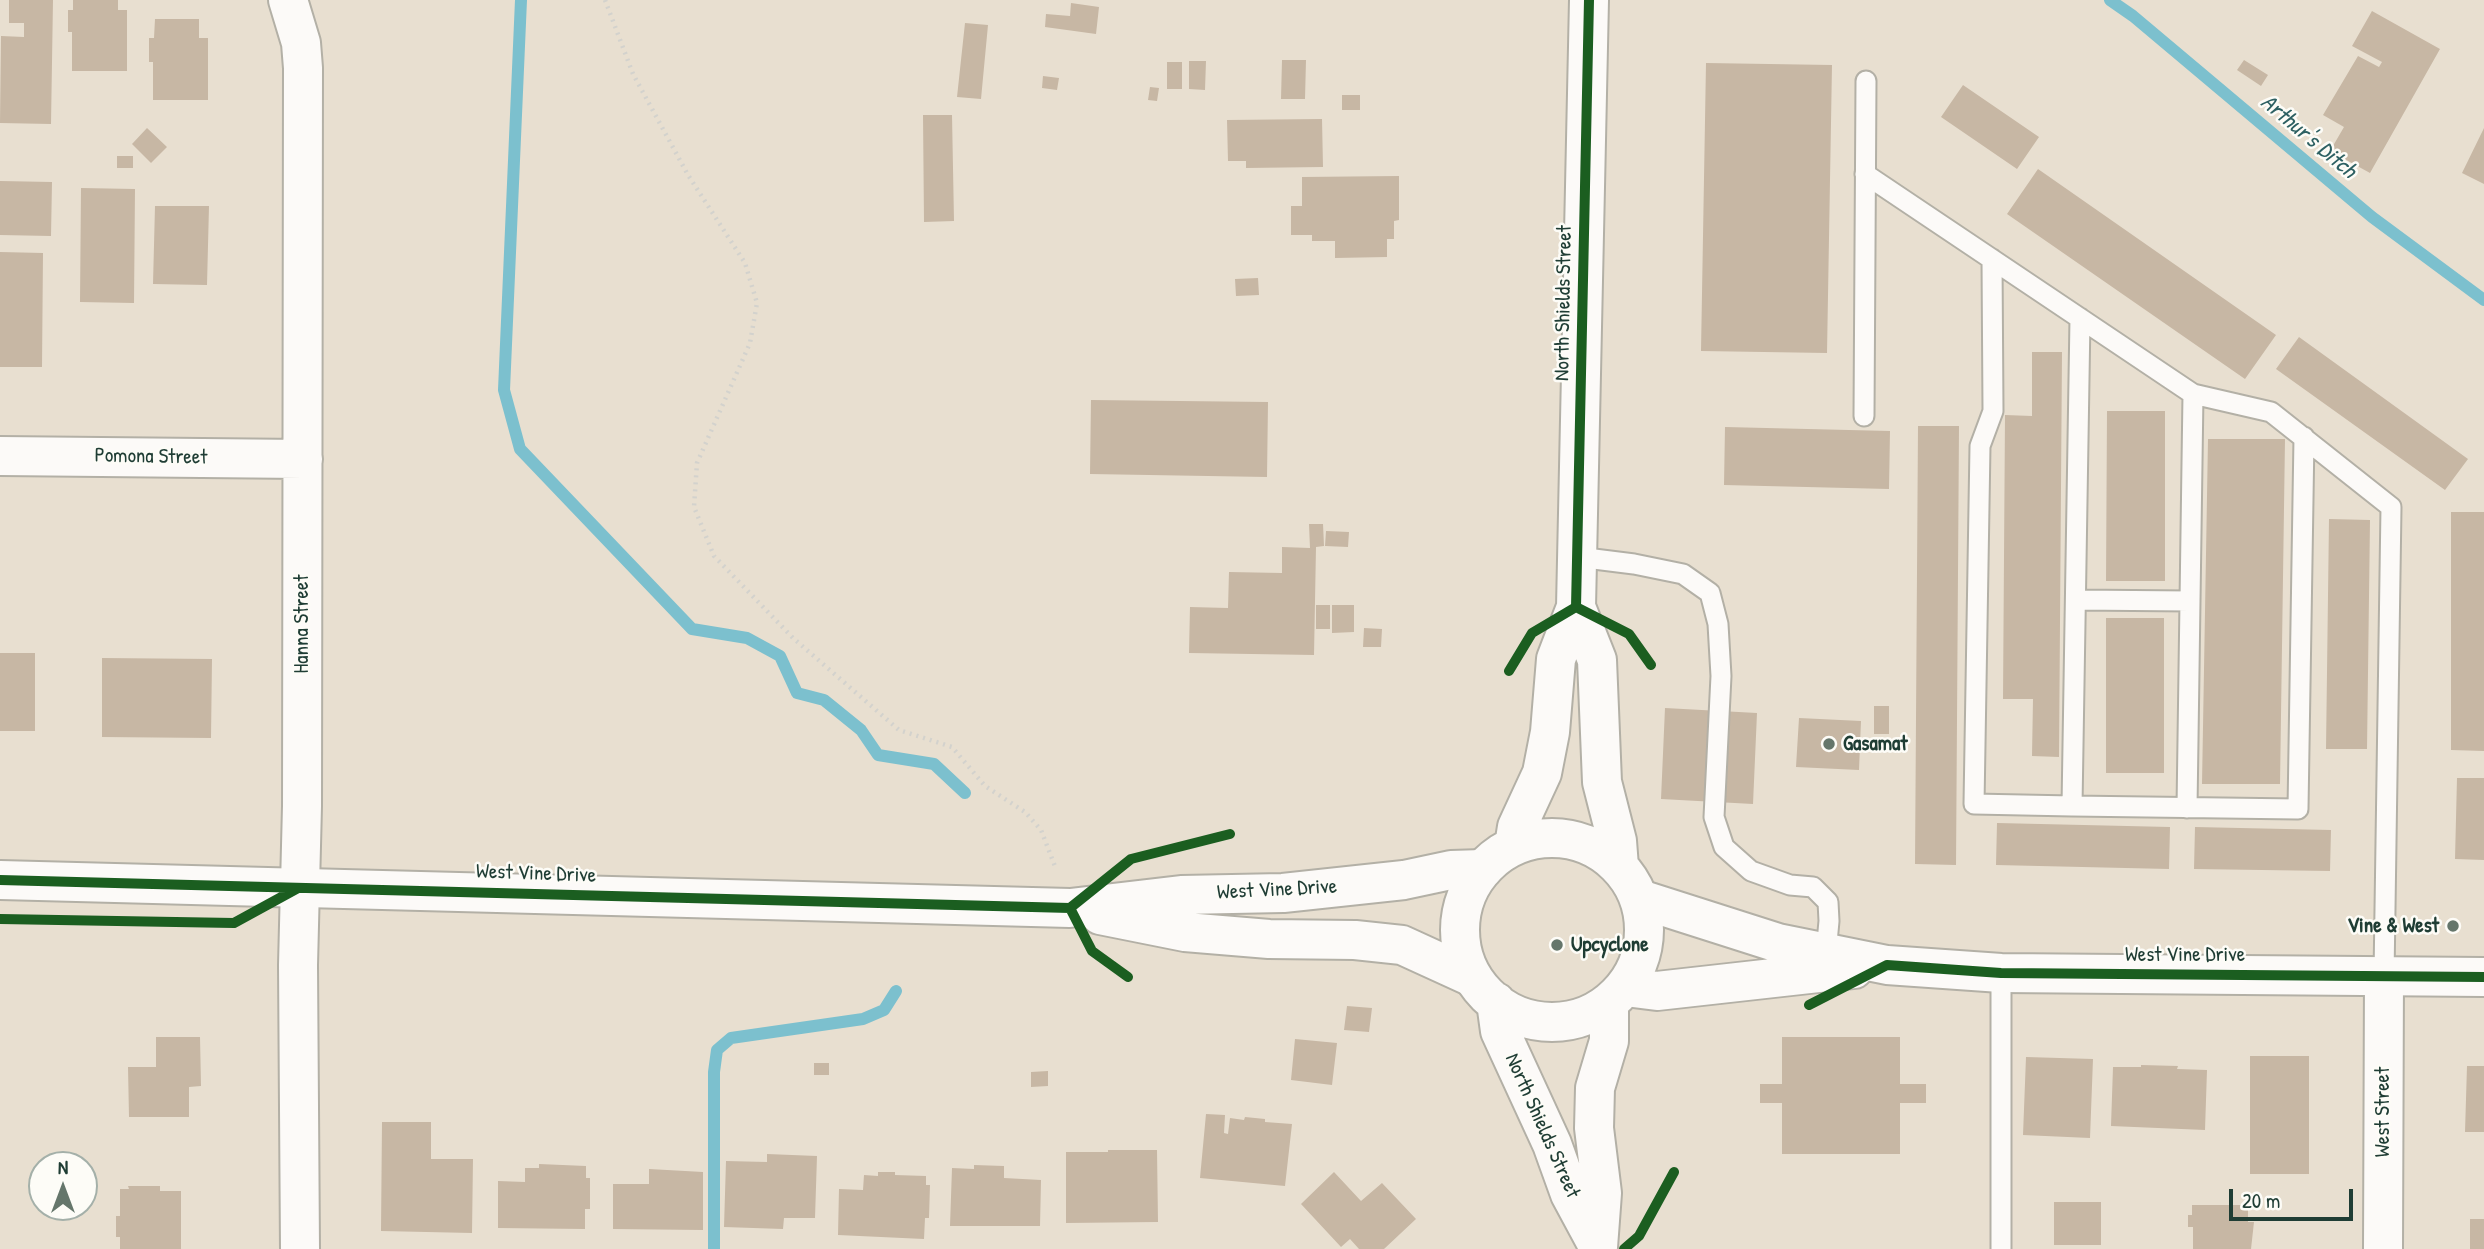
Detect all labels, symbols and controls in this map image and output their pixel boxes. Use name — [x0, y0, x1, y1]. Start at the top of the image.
water label: Arthur's Ditch — [2255, 89, 2361, 185]
street label: North Shields Street — [1550, 225, 1578, 381]
street label: Pomona Street — [94, 443, 208, 471]
street label: Hanna Street — [289, 575, 315, 673]
place label: Gasamat — [1843, 731, 1907, 757]
marker: Gasamat — [1821, 736, 1837, 752]
street label: West Vine Drive — [476, 859, 596, 889]
street label: West Vine Drive — [1216, 874, 1338, 906]
place label: Vine & West — [2347, 913, 2439, 939]
marker: Vine & West — [2445, 918, 2461, 934]
place label: Upcyclone — [1571, 932, 1649, 958]
marker: Upcyclone — [1549, 937, 1565, 953]
street label: West Vine Drive — [2125, 942, 2245, 968]
street label: North Shields Street — [1499, 1050, 1585, 1202]
street label: West Street — [2370, 1067, 2396, 1157]
north arrow — [28, 1151, 98, 1221]
text: N — [58, 1154, 68, 1180]
scale bar — [2232, 1176, 2356, 1220]
text: 20 m — [2242, 1186, 2280, 1215]

